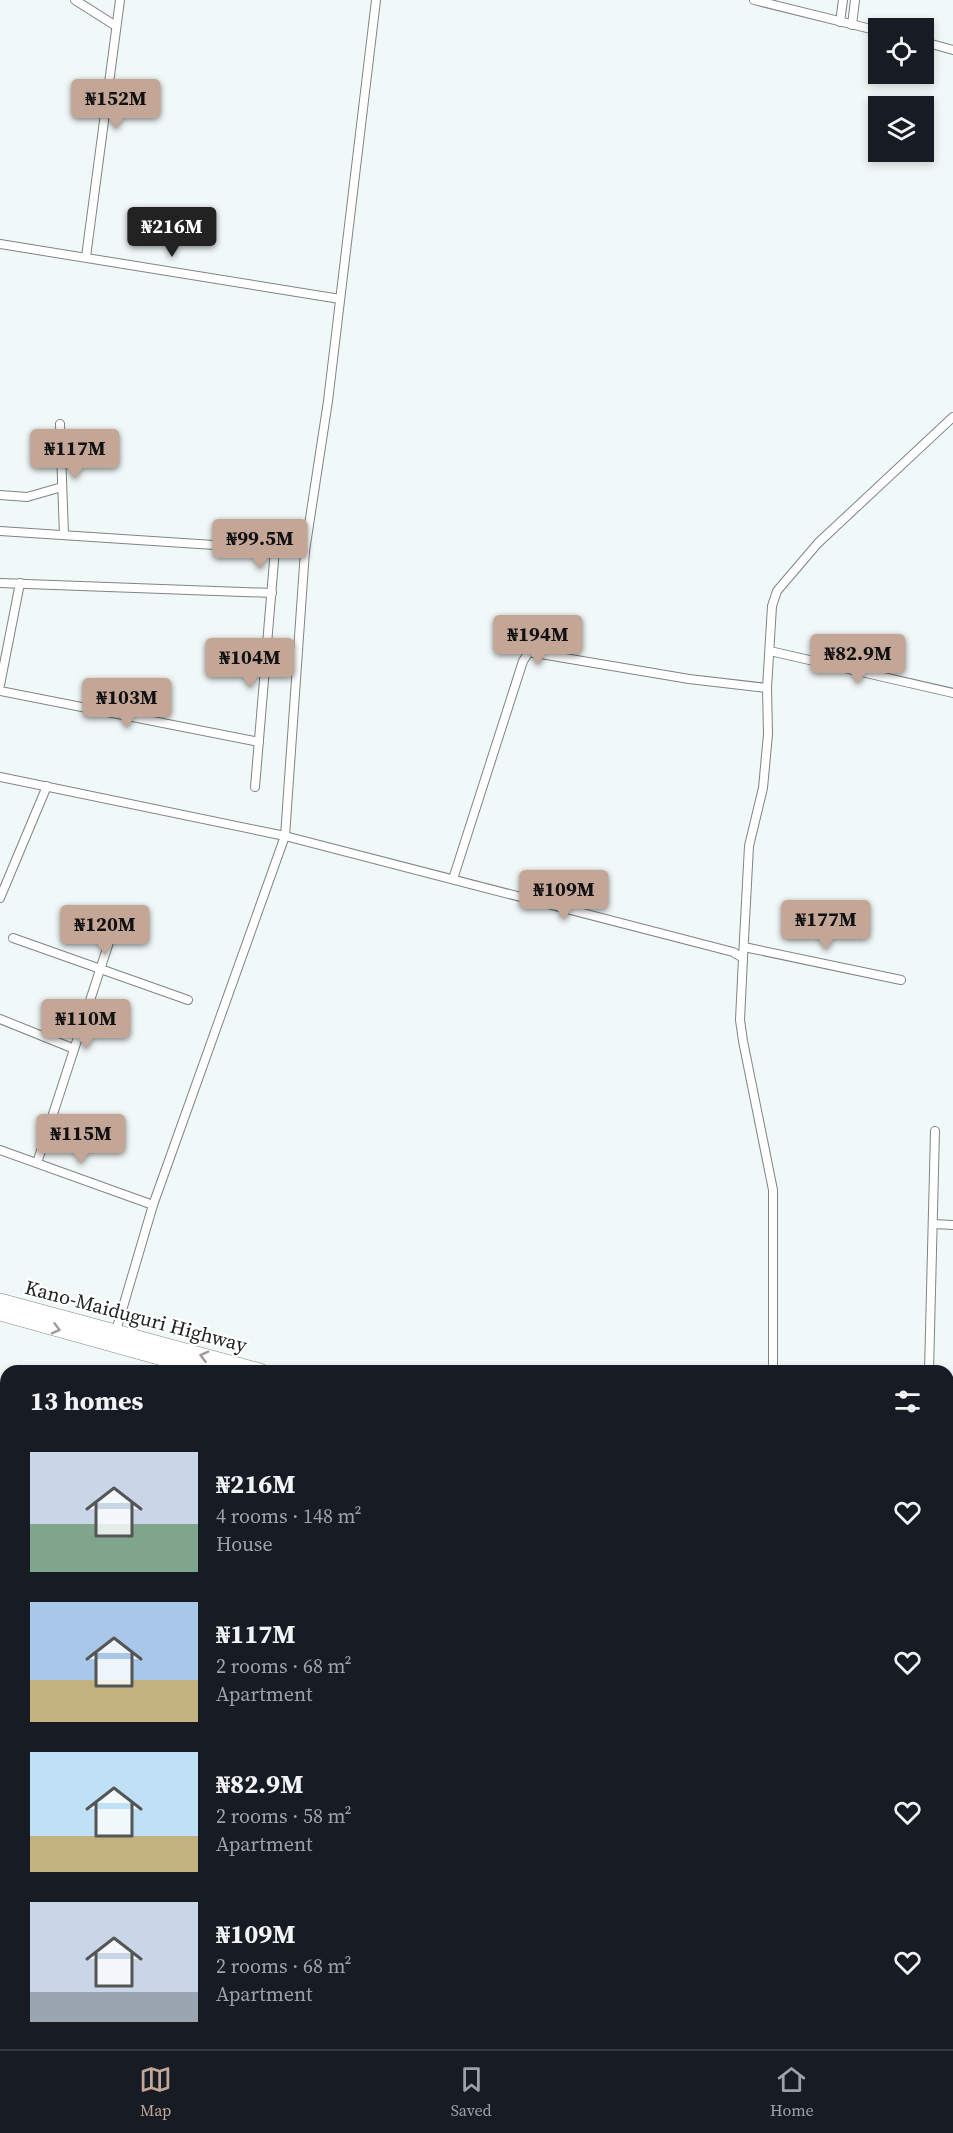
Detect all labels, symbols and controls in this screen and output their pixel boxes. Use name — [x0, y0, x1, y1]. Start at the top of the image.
map controls — [868, 18, 934, 162]
button: locate — [868, 18, 934, 84]
pin: ₦152M — [74, 79, 158, 130]
text: ₦152M — [85, 84, 147, 112]
button: layers — [868, 96, 934, 162]
pin: ₦216M — [130, 207, 214, 258]
text: ₦216M — [141, 212, 203, 240]
pin: ₦117M — [33, 429, 117, 480]
text: ₦117M — [44, 434, 106, 462]
pin: ₦99.5M — [211, 519, 309, 570]
text: ₦99.5M — [226, 524, 294, 552]
pin: ₦194M — [496, 615, 580, 666]
text: ₦194M — [507, 620, 569, 648]
pin: ₦82.9M — [809, 634, 907, 685]
pin: ₦104M — [208, 638, 292, 689]
text: ₦82.9M — [824, 639, 892, 667]
text: ₦104M — [219, 643, 281, 671]
pin: ₦103M — [85, 678, 169, 729]
text: ₦103M — [96, 683, 158, 711]
pin: ₦109M — [522, 870, 606, 921]
text: ₦109M — [533, 875, 595, 903]
pin: ₦177M — [784, 900, 868, 951]
pin: ₦120M — [63, 905, 147, 956]
text: ₦177M — [795, 905, 857, 933]
text: ₦120M — [74, 910, 136, 938]
pin: ₦110M — [44, 999, 128, 1050]
text: ₦110M — [55, 1004, 117, 1032]
pin: ₦115M — [39, 1114, 123, 1165]
text: ₦115M — [50, 1119, 112, 1147]
street label: Kano-Maiduguri Highway — [22, 1273, 251, 1359]
one-way arrow — [51, 1322, 61, 1334]
one-way arrow — [199, 1351, 210, 1363]
text: 13 homes — [30, 1383, 143, 1419]
icon: filters — [891, 1385, 924, 1418]
text: ₦216M — [216, 1466, 296, 1502]
icon: home — [78, 1476, 150, 1548]
icon: heart — [891, 1496, 924, 1529]
text: 4 rooms · 148 m² — [216, 1502, 362, 1530]
text: House — [216, 1530, 273, 1558]
text: ₦117M — [216, 1616, 296, 1652]
icon: home — [78, 1626, 150, 1698]
icon: heart — [891, 1646, 924, 1679]
text: 2 rooms · 68 m² — [216, 1652, 352, 1680]
text: Apartment — [216, 1680, 313, 1708]
text: ₦82.9M — [216, 1766, 303, 1802]
icon: home — [78, 1776, 150, 1848]
icon: heart — [891, 1796, 924, 1829]
text: 2 rooms · 58 m² — [216, 1802, 352, 1830]
text: Apartment — [216, 1830, 313, 1858]
text: ₦109M — [216, 1916, 296, 1952]
icon: home — [78, 1926, 150, 1998]
icon: heart — [891, 1946, 924, 1979]
text: 2 rooms · 68 m² — [216, 1952, 352, 1980]
text: Apartment — [216, 1980, 313, 2008]
tab: Map — [139, 2063, 172, 2121]
tab: Saved — [451, 2063, 492, 2121]
tab: Home — [770, 2063, 814, 2121]

